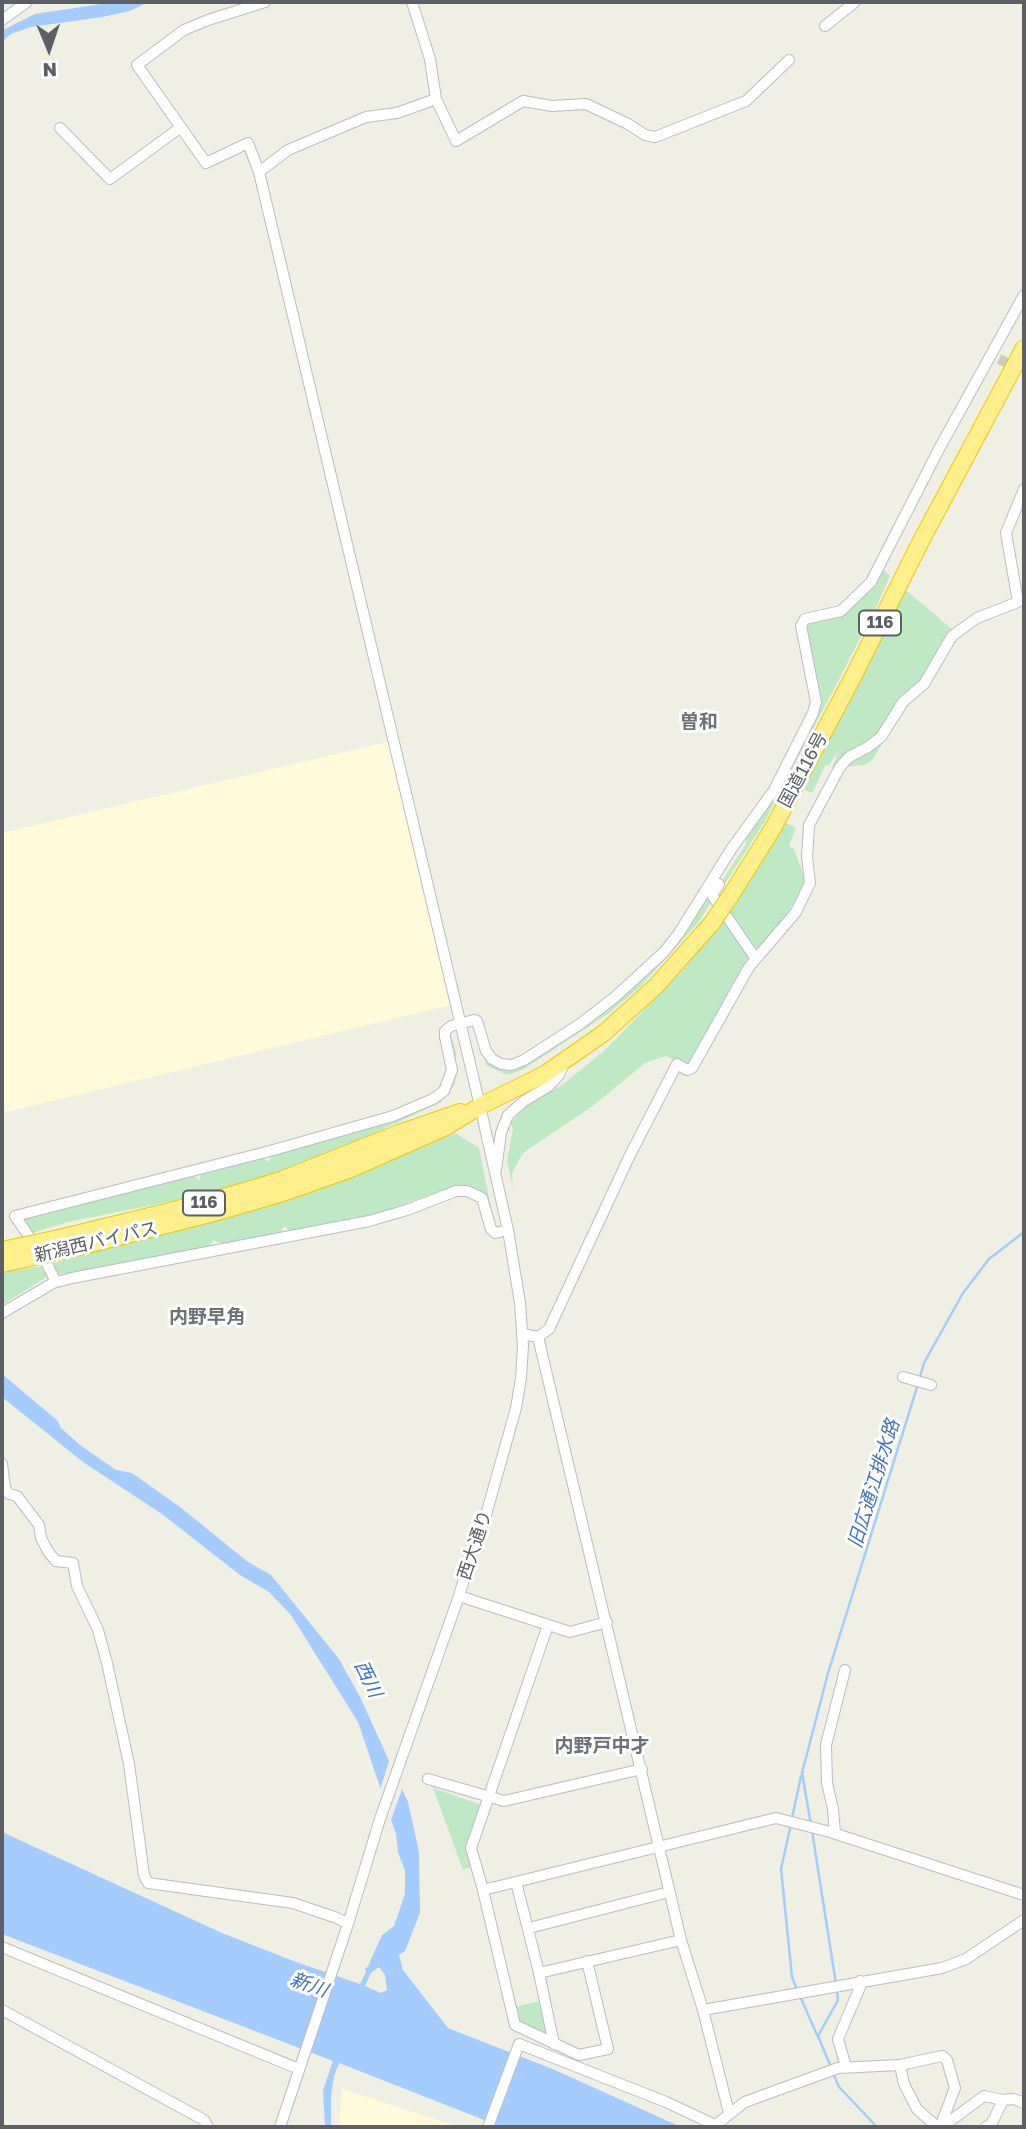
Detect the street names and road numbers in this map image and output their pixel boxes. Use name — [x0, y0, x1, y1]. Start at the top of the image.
road number: 116 — [859, 610, 901, 636]
street label: 国道116号 — [774, 729, 832, 811]
road number: 116 — [183, 1190, 225, 1216]
street label: 新潟西バイパス — [32, 1217, 160, 1267]
street label: 西大通り — [454, 1507, 496, 1583]

